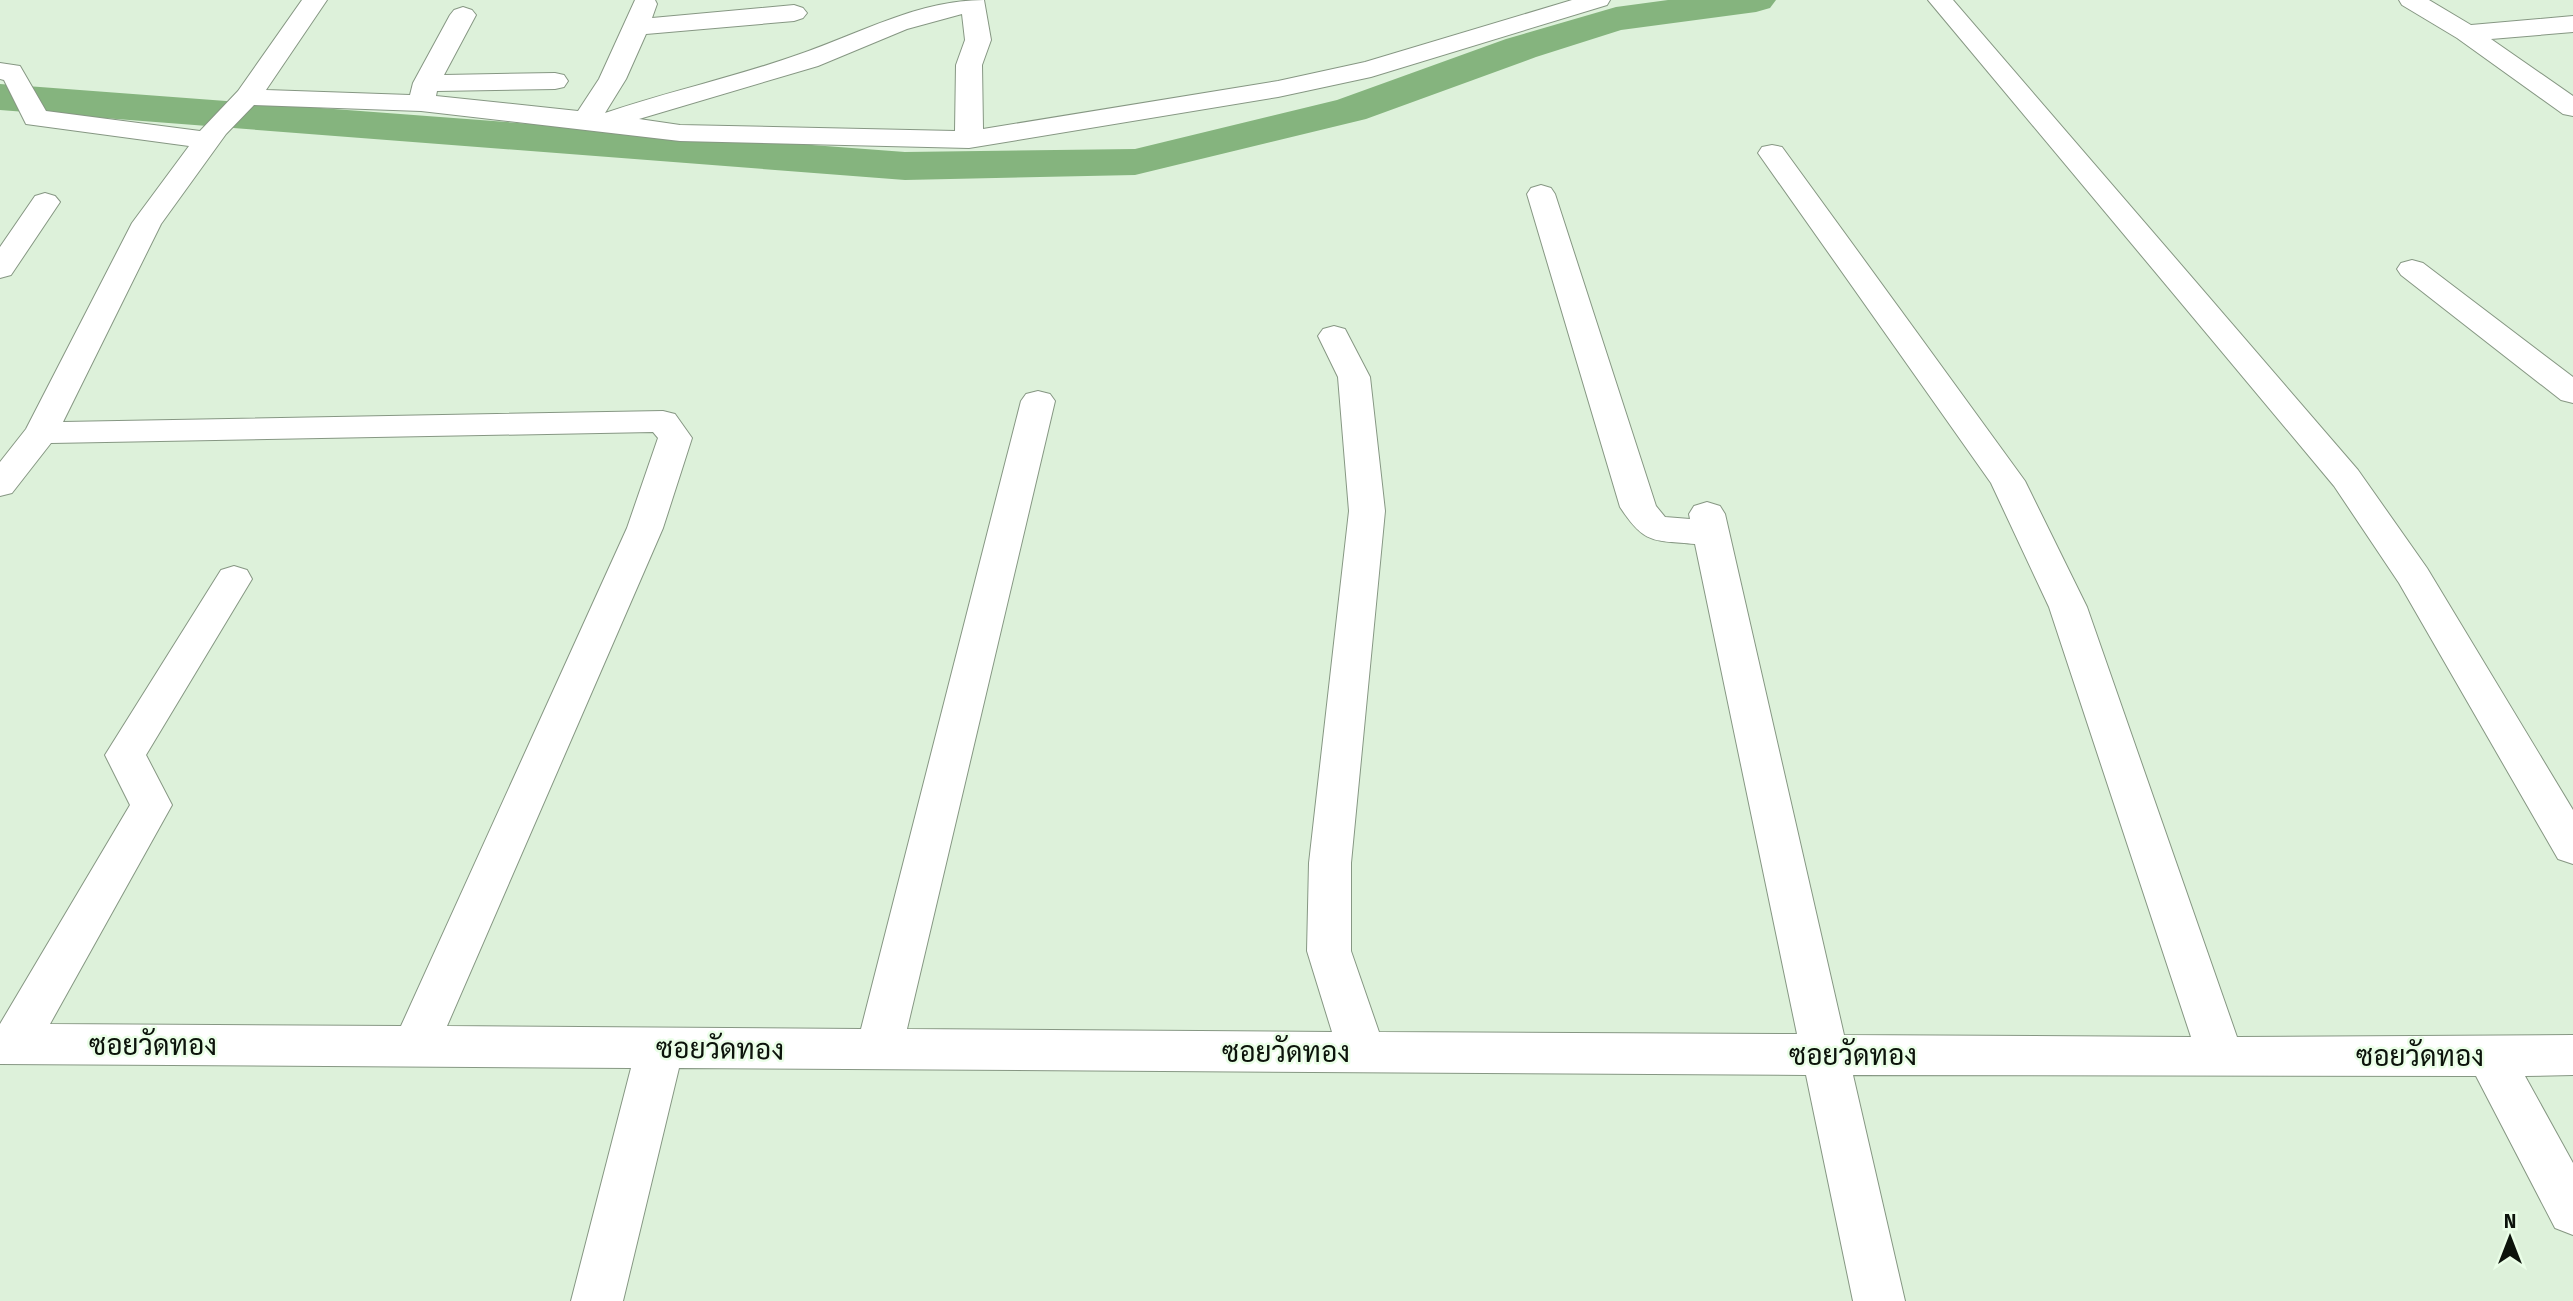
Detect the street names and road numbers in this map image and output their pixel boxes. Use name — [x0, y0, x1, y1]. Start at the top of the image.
street label: ซอยวัดทอง — [89, 1027, 217, 1062]
street label: ซอยวัดทอง — [656, 1029, 784, 1067]
street label: ซอยวัดทอง — [1222, 1034, 1350, 1069]
street label: ซอยวัดทอง — [1789, 1037, 1917, 1072]
street label: ซอยวัดทอง — [2356, 1038, 2484, 1073]

